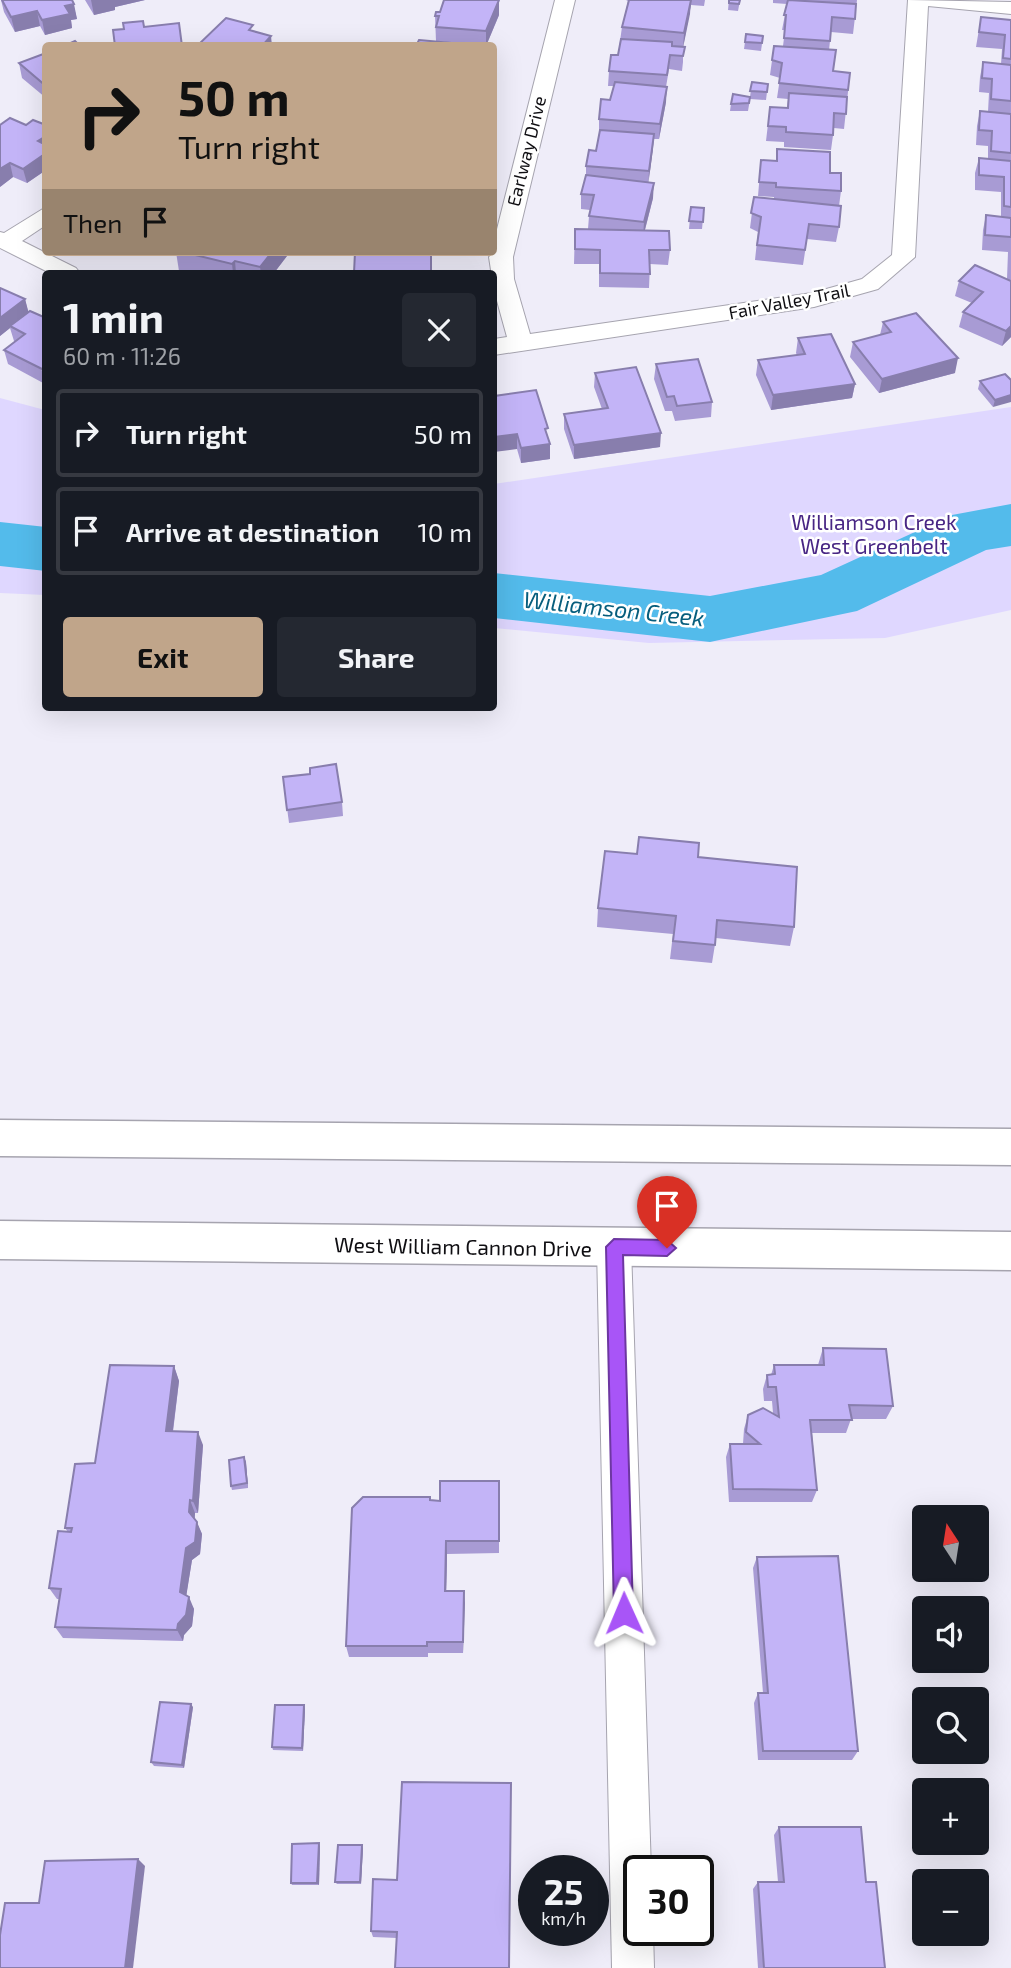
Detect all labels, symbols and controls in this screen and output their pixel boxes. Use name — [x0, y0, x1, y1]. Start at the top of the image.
text: 50 m — [178, 67, 290, 126]
icon: right — [63, 70, 154, 161]
street label: Earlway Drive — [502, 94, 550, 208]
text: Turn right — [178, 127, 320, 165]
icon: arrive — [136, 203, 174, 241]
text: Then — [63, 207, 122, 238]
street label: Fair Valley Trail — [726, 278, 852, 324]
text: 1 min — [63, 291, 164, 341]
button: close — [402, 293, 476, 367]
text: 60 m · 11:26 — [63, 342, 181, 370]
icon: right — [67, 414, 105, 452]
text: Turn right — [126, 418, 247, 449]
text: 50 m — [414, 418, 472, 449]
park label: Williamson Creek West Greenbelt — [791, 509, 957, 558]
icon: arrive — [67, 512, 105, 550]
text: Arrive at destination — [126, 516, 379, 547]
text: 10 m — [417, 516, 472, 547]
water label: Williamson Creek — [522, 585, 706, 631]
button: Exit — [63, 617, 263, 697]
button: Share — [277, 617, 476, 697]
pin — [637, 1176, 697, 1248]
icon: arrive — [648, 1187, 686, 1225]
street label: West William Cannon Drive — [334, 1231, 592, 1261]
north arrow — [912, 1505, 989, 1582]
map controls — [912, 1505, 989, 1946]
position arrow — [587, 1576, 661, 1650]
button: sound — [912, 1596, 989, 1673]
button: search — [912, 1687, 989, 1764]
button: + — [912, 1778, 989, 1855]
speed limit sign: 30 — [623, 1855, 714, 1946]
button: − — [912, 1869, 989, 1946]
text: 25 — [544, 1870, 583, 1912]
text: km/h — [541, 1907, 586, 1929]

